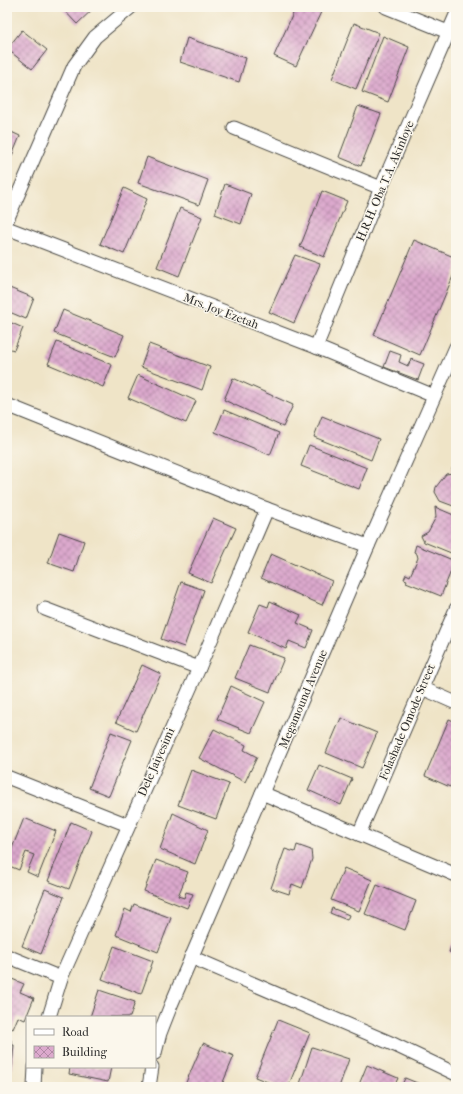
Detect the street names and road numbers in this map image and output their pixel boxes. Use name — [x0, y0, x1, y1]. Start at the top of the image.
street label: H.R.H. Oba T.A. Akinloye — [353, 118, 417, 244]
street label: Mrs. Joy Ezetah — [181, 290, 261, 332]
street label: Megamound Avenue — [276, 647, 330, 751]
street label: Folashade Omode Street — [376, 661, 438, 782]
street label: Dele Jaiyesimi — [135, 725, 178, 798]

